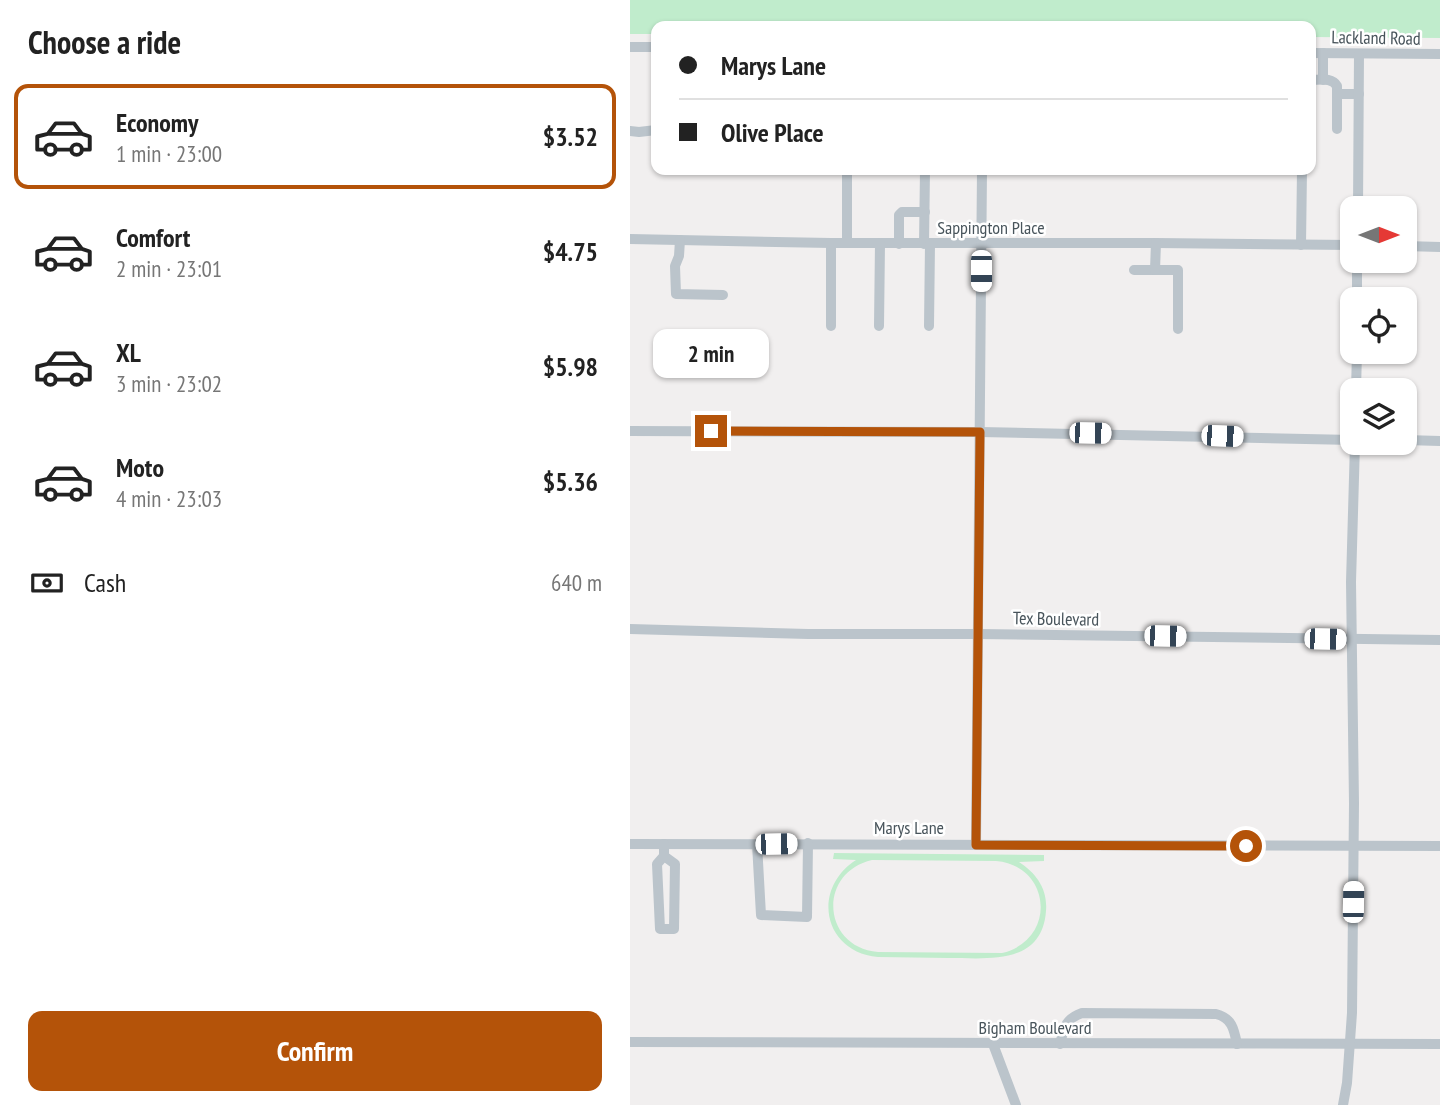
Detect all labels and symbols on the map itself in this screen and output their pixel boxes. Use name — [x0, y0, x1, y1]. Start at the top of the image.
street label: Lackland Road — [1331, 25, 1421, 50]
north arrow — [1340, 196, 1418, 273]
street label: Sappington Place — [937, 216, 1045, 239]
car — [971, 250, 992, 292]
callout: 2 min — [653, 330, 769, 378]
route end — [695, 415, 727, 447]
car — [1069, 422, 1112, 444]
car — [1201, 425, 1244, 447]
street label: Tex Boulevard — [1013, 606, 1099, 631]
car — [1144, 625, 1187, 647]
car — [1304, 628, 1347, 650]
street label: Marys Lane — [874, 816, 944, 839]
route start — [1230, 830, 1262, 862]
car — [755, 833, 798, 855]
car — [1343, 881, 1364, 923]
street label: Bigham Boulevard — [978, 1016, 1092, 1039]

